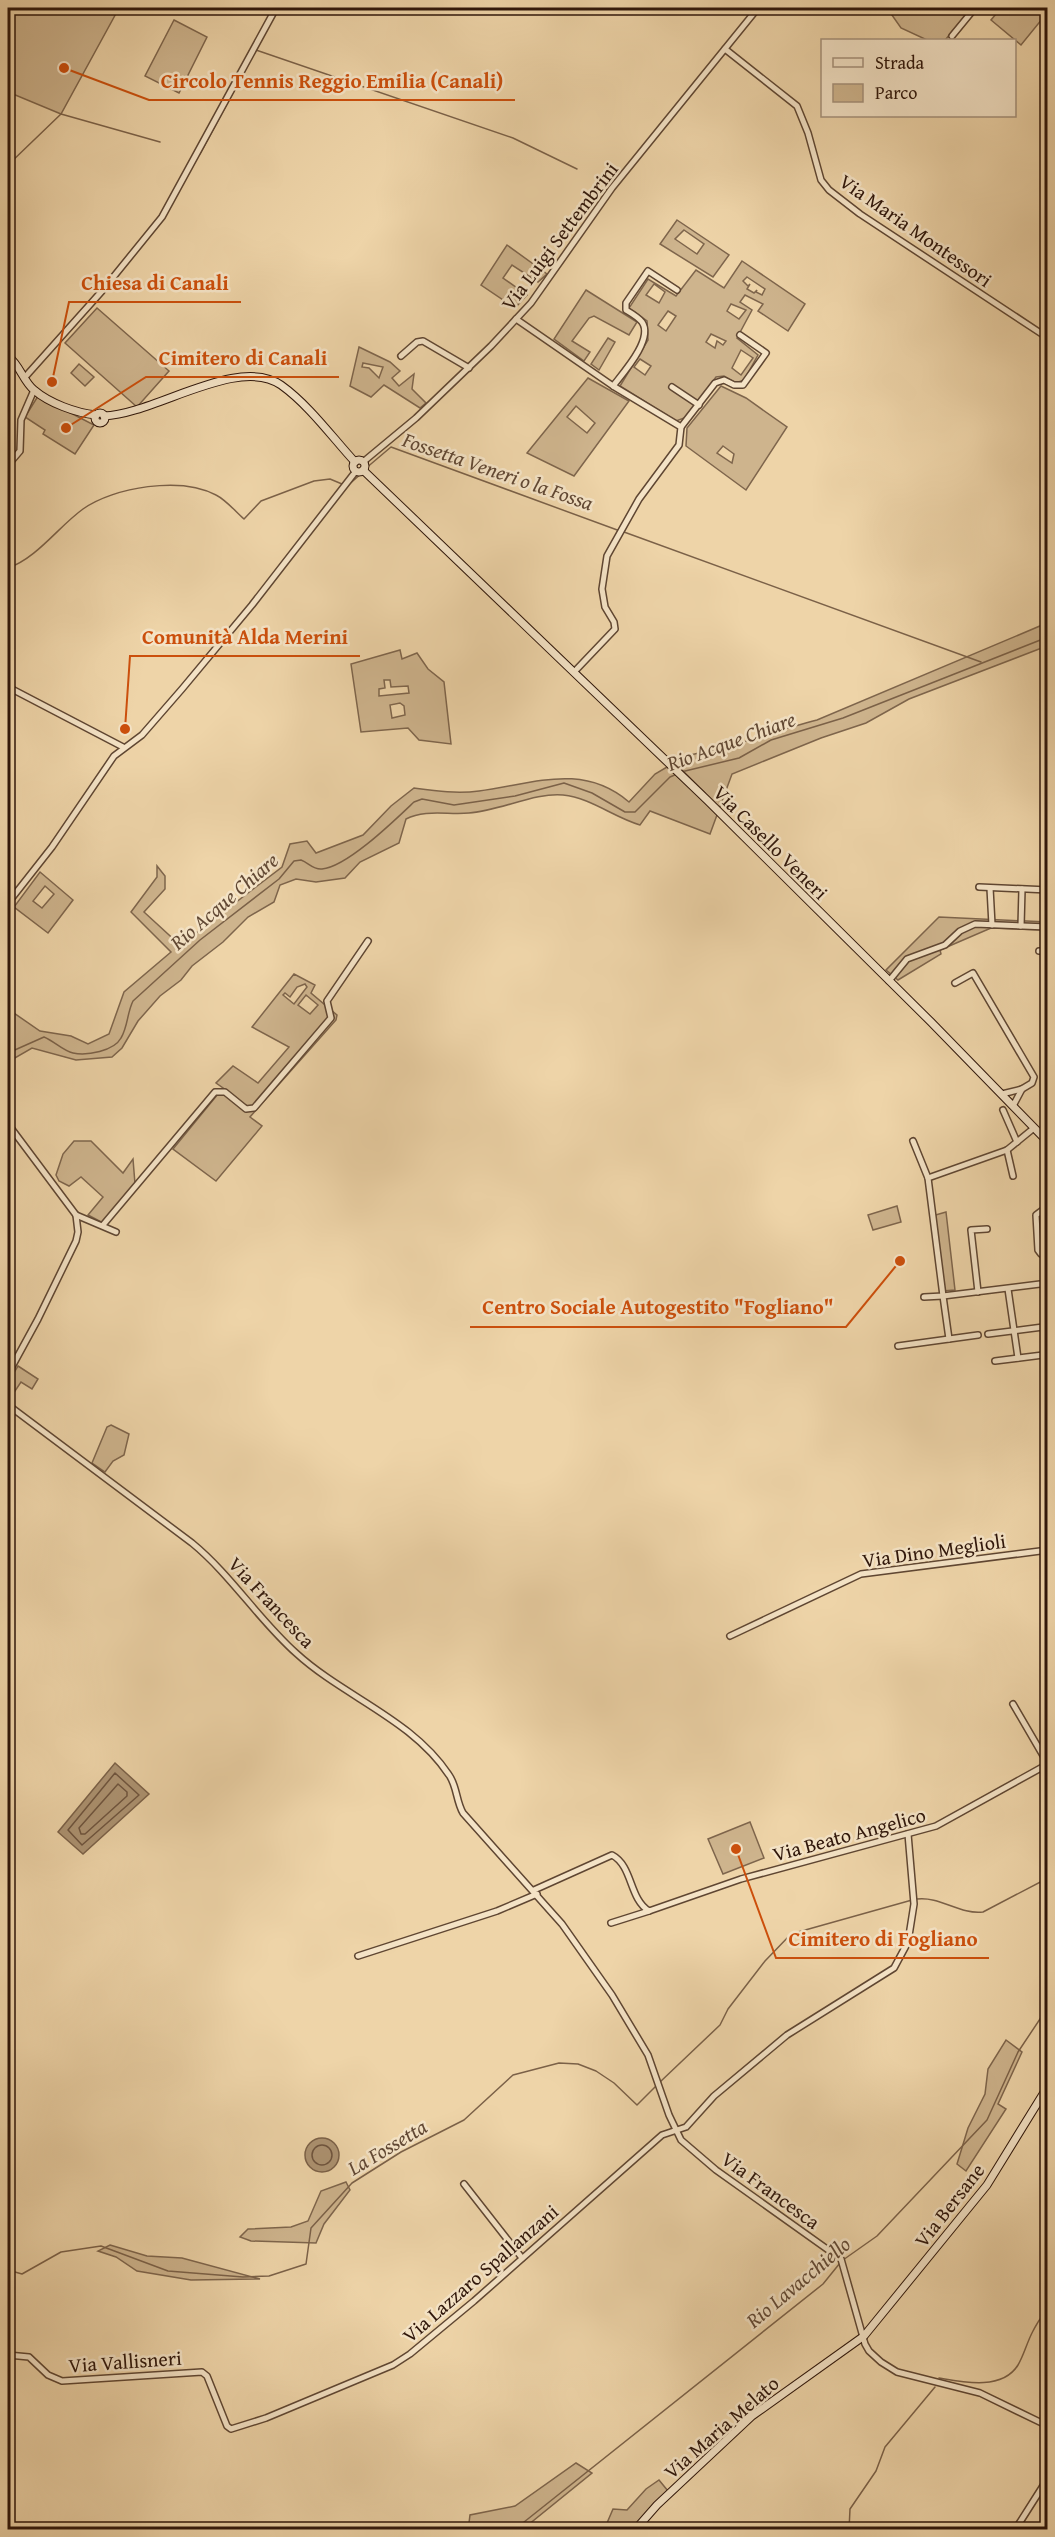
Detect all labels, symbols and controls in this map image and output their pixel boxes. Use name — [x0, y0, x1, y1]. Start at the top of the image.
legend — [821, 39, 1016, 117]
text: Strada — [875, 49, 925, 76]
callout: Circolo Tennis Reggio Emilia (Canali) — [149, 61, 515, 100]
text: Circolo Tennis Reggio Emilia (Canali) — [161, 65, 503, 96]
text: Parco — [875, 79, 918, 106]
street label: Via Luigi Settembrini — [494, 156, 625, 316]
street label: Via Maria Montessori — [834, 166, 998, 294]
callout: Chiesa di Canali — [69, 263, 241, 302]
text: Chiesa di Canali — [81, 267, 229, 298]
callout: Cimitero di Canali — [146, 338, 339, 377]
text: Cimitero di Canali — [159, 342, 328, 373]
water label: Fossetta Veneri o la Fossa — [398, 424, 598, 518]
callout: Comunità Alda Merini — [130, 617, 360, 656]
text: Comunità Alda Merini — [142, 621, 349, 652]
water label: Rio Acque Chiare — [661, 703, 800, 779]
street label: Via Casello Veneri — [707, 778, 835, 906]
water label: Rio Acque Chiare — [162, 845, 285, 958]
callout: Centro Sociale Autogestito "Fogliano" — [470, 1288, 846, 1327]
text: Centro Sociale Autogestito "Fogliano" — [482, 1291, 834, 1322]
street label: Via Dino Meglioli — [860, 1526, 1008, 1574]
street label: Via Francesca — [222, 1550, 322, 1655]
street label: Via Beato Angelico — [769, 1800, 929, 1868]
callout: Cimitero di Fogliano — [776, 1919, 989, 1958]
text: Cimitero di Fogliano — [788, 1923, 978, 1954]
water label: La Fossetta — [341, 2111, 433, 2183]
street label: Via Francesca — [716, 2144, 827, 2236]
street label: Via Bersane — [907, 2157, 991, 2253]
street label: Via Lazzaro Spallanzani — [396, 2197, 565, 2349]
water label: Rio Lavacchiello — [738, 2229, 857, 2336]
street label: Via Vallisneri — [68, 2343, 183, 2379]
street label: Via Maria Melato — [657, 2369, 785, 2485]

